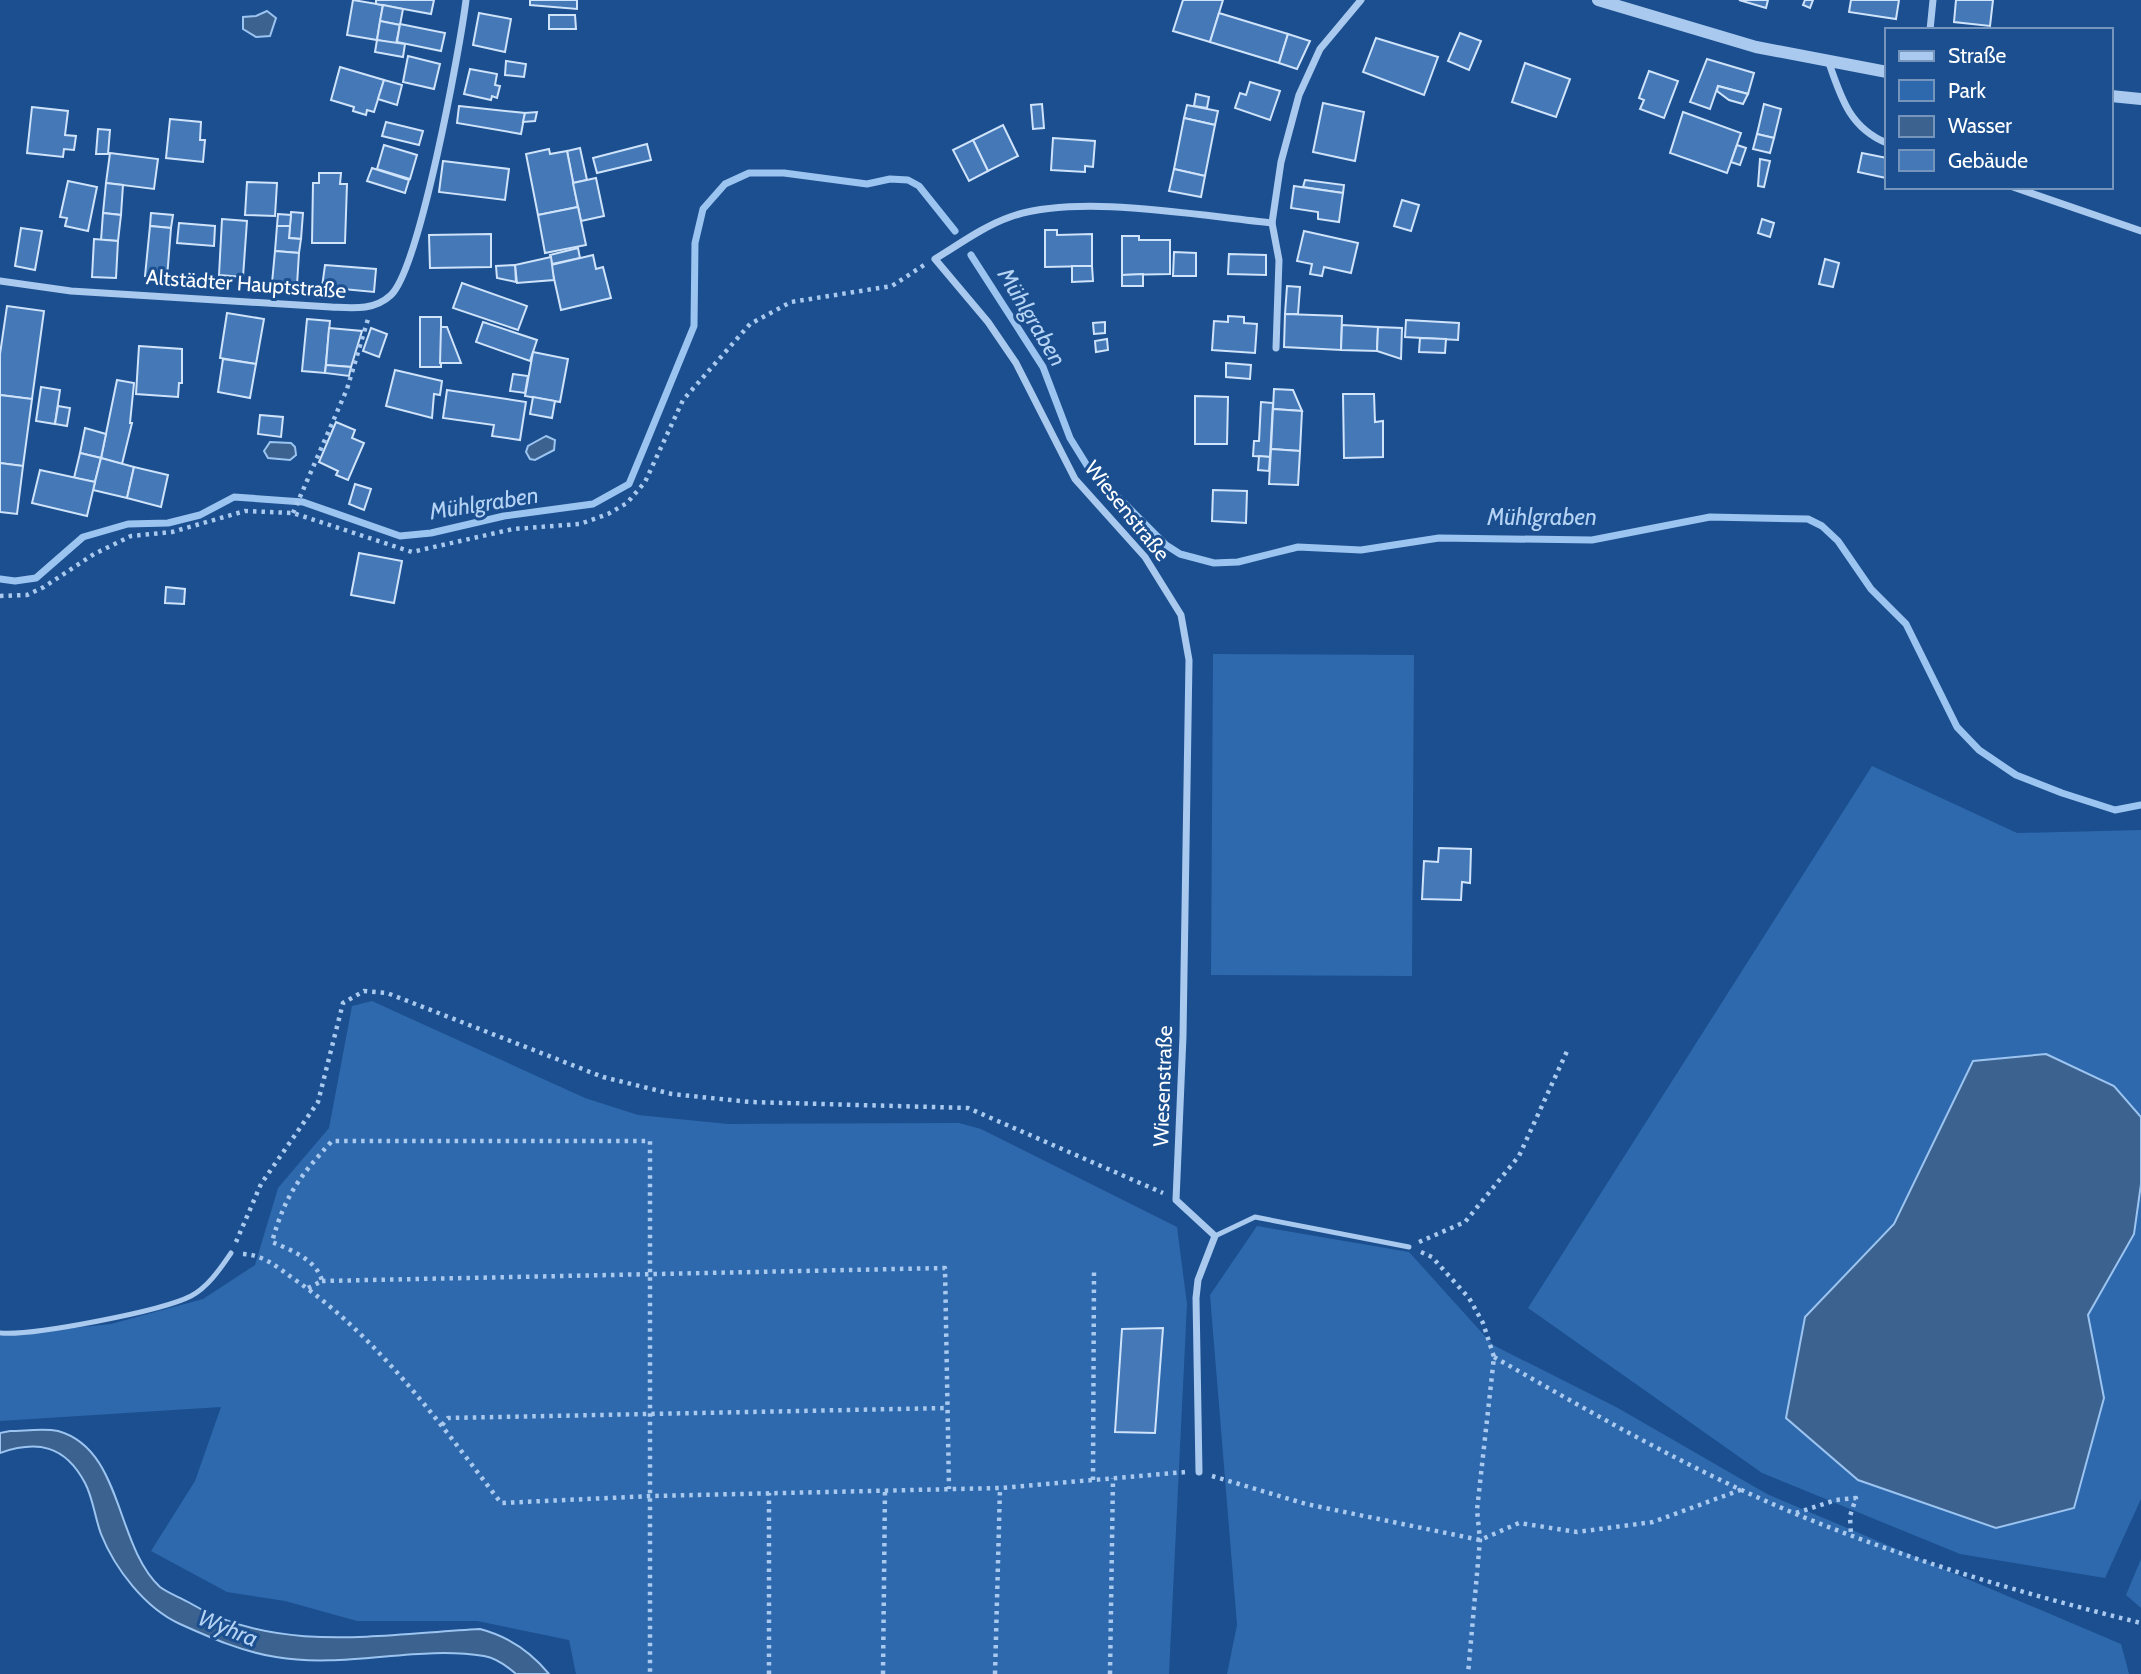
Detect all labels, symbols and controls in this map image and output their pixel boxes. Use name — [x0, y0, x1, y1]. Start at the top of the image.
legend — [1885, 28, 2113, 189]
text: Straße — [1948, 43, 2007, 68]
text: Park — [1948, 78, 1986, 103]
text: Wasser — [1948, 113, 2012, 138]
text: Gebäude — [1948, 148, 2028, 173]
water label: Mühlgraben — [991, 262, 1072, 371]
street label: Altstädter Hauptstraße — [145, 264, 347, 303]
street label: Wiesenstraße — [1080, 456, 1175, 566]
water label: Mühlgraben — [427, 481, 540, 526]
water label: Mühlgraben — [1486, 503, 1597, 531]
street label: Wiesenstraße — [1148, 1025, 1177, 1147]
water label: Wyhra — [194, 1603, 262, 1653]

